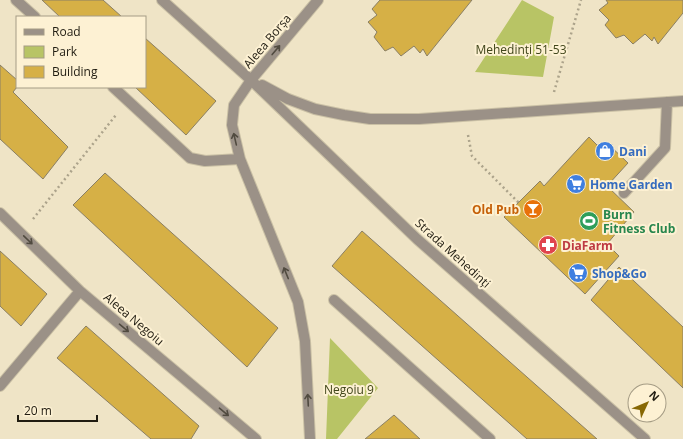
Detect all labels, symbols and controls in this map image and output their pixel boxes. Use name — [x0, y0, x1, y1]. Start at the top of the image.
street label: Aleea Borșa — [239, 10, 295, 72]
legend — [16, 16, 146, 88]
text: Road — [52, 23, 81, 40]
park label: Mehedinți 51-53 — [475, 41, 567, 58]
text: Park — [52, 43, 78, 60]
one-way arrow — [272, 45, 281, 55]
text: Building — [52, 63, 98, 80]
one-way arrow — [231, 132, 239, 145]
shop icon: Dani — [594, 140, 616, 162]
place label: Dani — [619, 143, 647, 160]
supermarket icon: Home Garden — [565, 173, 587, 195]
place label: Home Garden — [590, 176, 673, 193]
bar icon: Old Pub — [522, 198, 544, 220]
place label: Old Pub — [472, 201, 519, 218]
place label: Burn Fitness Club — [603, 206, 676, 237]
sports icon: Burn Fitness Club — [578, 210, 600, 232]
street label: Strada Mehedinți — [412, 214, 494, 292]
pharmacy icon: DiaFarm — [537, 234, 559, 256]
one-way arrow — [23, 235, 33, 245]
place label: DiaFarm — [562, 237, 613, 254]
supermarket icon: Shop&Go — [567, 262, 589, 284]
place label: Shop&Go — [592, 265, 647, 282]
one-way arrow — [282, 268, 290, 280]
street label: Aleea Negoiu — [100, 289, 168, 349]
one-way arrow — [119, 323, 130, 332]
park label: Negoiu 9 — [324, 381, 374, 398]
north arrow — [627, 383, 667, 423]
text: N — [646, 387, 663, 404]
one-way arrow — [304, 394, 312, 407]
scale bar — [18, 397, 97, 423]
text: 20 m — [24, 402, 52, 419]
one-way arrow — [218, 407, 229, 416]

